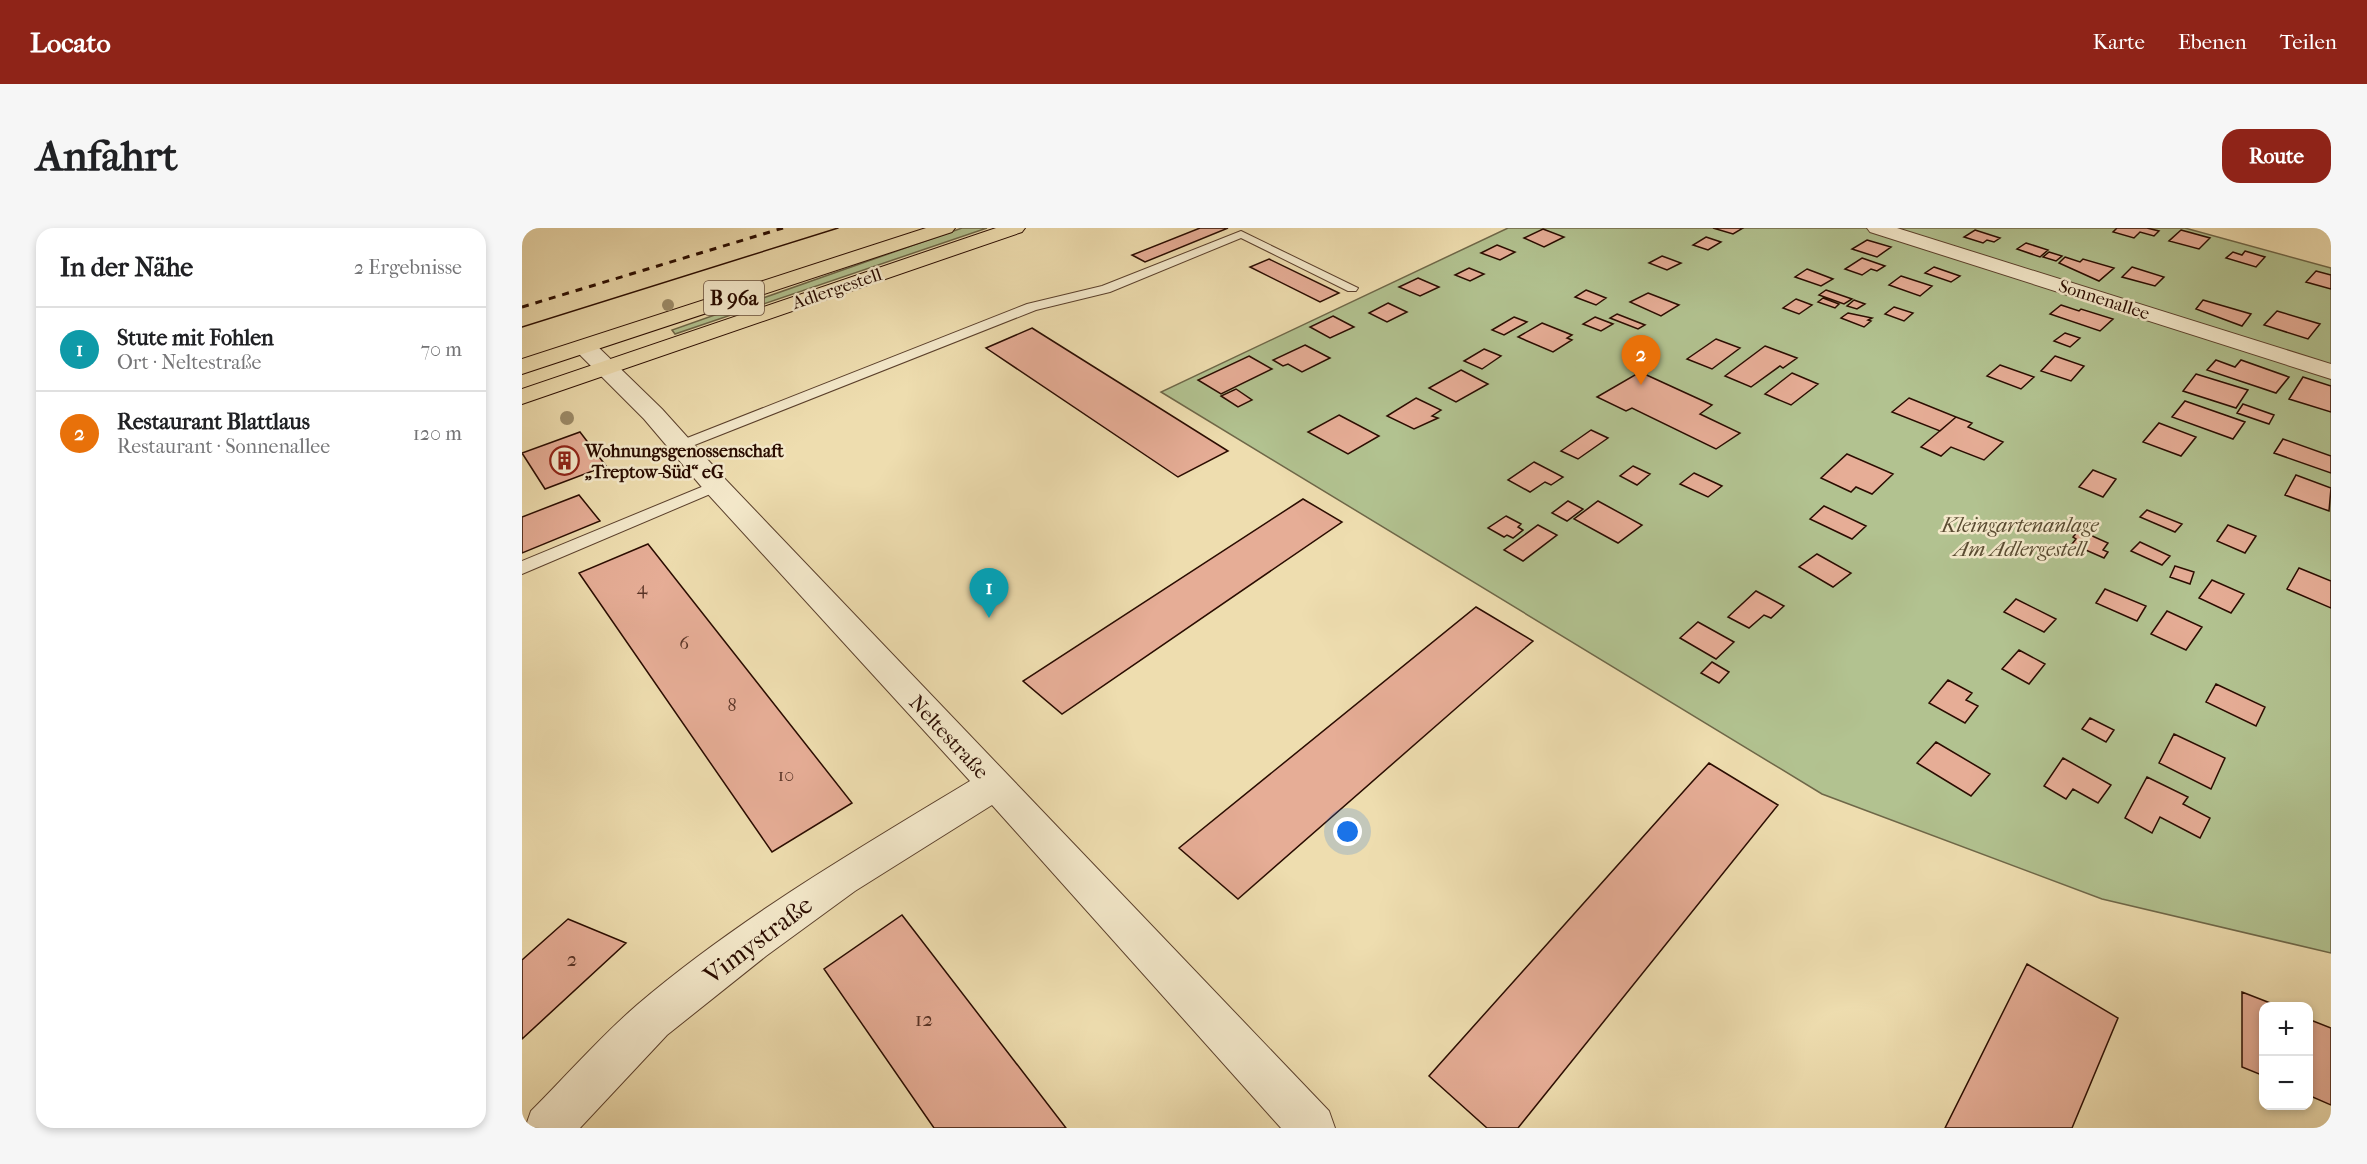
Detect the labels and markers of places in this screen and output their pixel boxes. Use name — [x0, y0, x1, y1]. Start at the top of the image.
pin: 2 — [1622, 336, 1660, 385]
place label: Wohnungsgenossenschaft „Treptow-Süd“ eG — [584, 441, 784, 483]
building icon: Wohnungsgenossenschaft „Treptow-Süd“ eG — [548, 445, 580, 477]
pin: 1 — [970, 568, 1008, 618]

